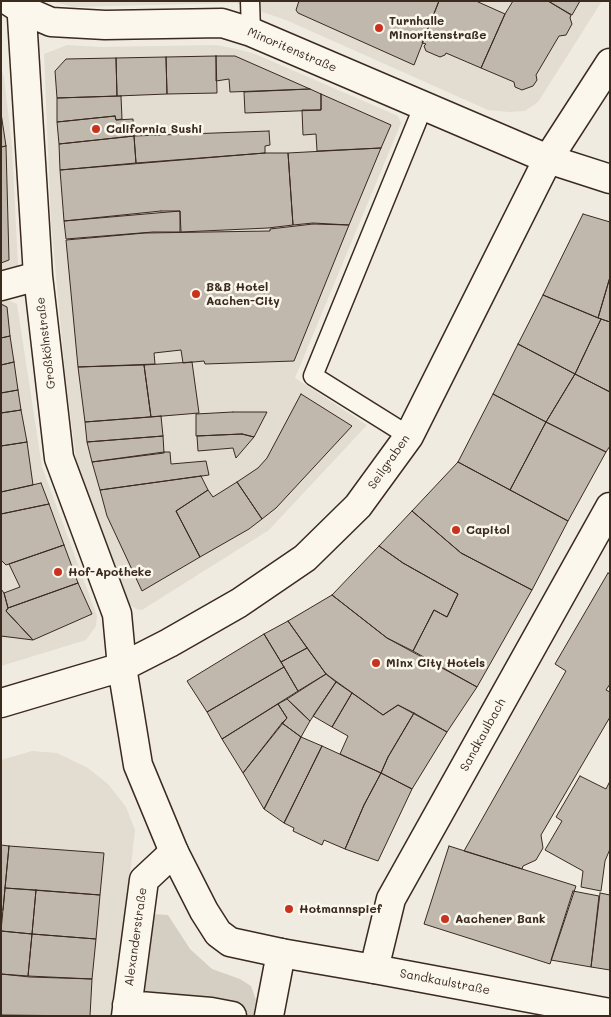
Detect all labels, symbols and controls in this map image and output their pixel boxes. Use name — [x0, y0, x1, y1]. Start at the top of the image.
place label: Turnhalle Minoritenstraße — [389, 14, 486, 42]
marker: Turnhalle Minoritenstraße — [373, 22, 385, 34]
street label: Minoritenstraße — [245, 25, 339, 75]
place label: California Sushi — [106, 122, 202, 136]
marker: California Sushi — [90, 123, 102, 135]
place label: B&B Hotel Aachen-City — [206, 280, 280, 308]
marker: B&B Hotel Aachen-City — [190, 288, 202, 300]
street label: Großkölnstraße — [33, 296, 59, 390]
street label: Seilgraben — [365, 432, 413, 492]
place label: Capitol — [466, 523, 510, 537]
marker: Capitol — [450, 524, 462, 536]
place label: Hof-Apotheke — [68, 565, 151, 579]
marker: Hof-Apotheke — [52, 566, 64, 578]
place label: Minx City Hotels — [386, 656, 485, 670]
marker: Minx City Hotels — [370, 657, 382, 669]
street label: Sandkaulbach — [457, 696, 509, 774]
street label: Alexanderstraße — [122, 887, 150, 987]
place label: Hotmannspief — [299, 902, 382, 916]
marker: Hotmannspief — [283, 903, 295, 915]
place label: Aachener Bank — [455, 912, 545, 926]
marker: Aachener Bank — [439, 913, 451, 925]
street label: Sandkaulstraße — [399, 966, 491, 998]

